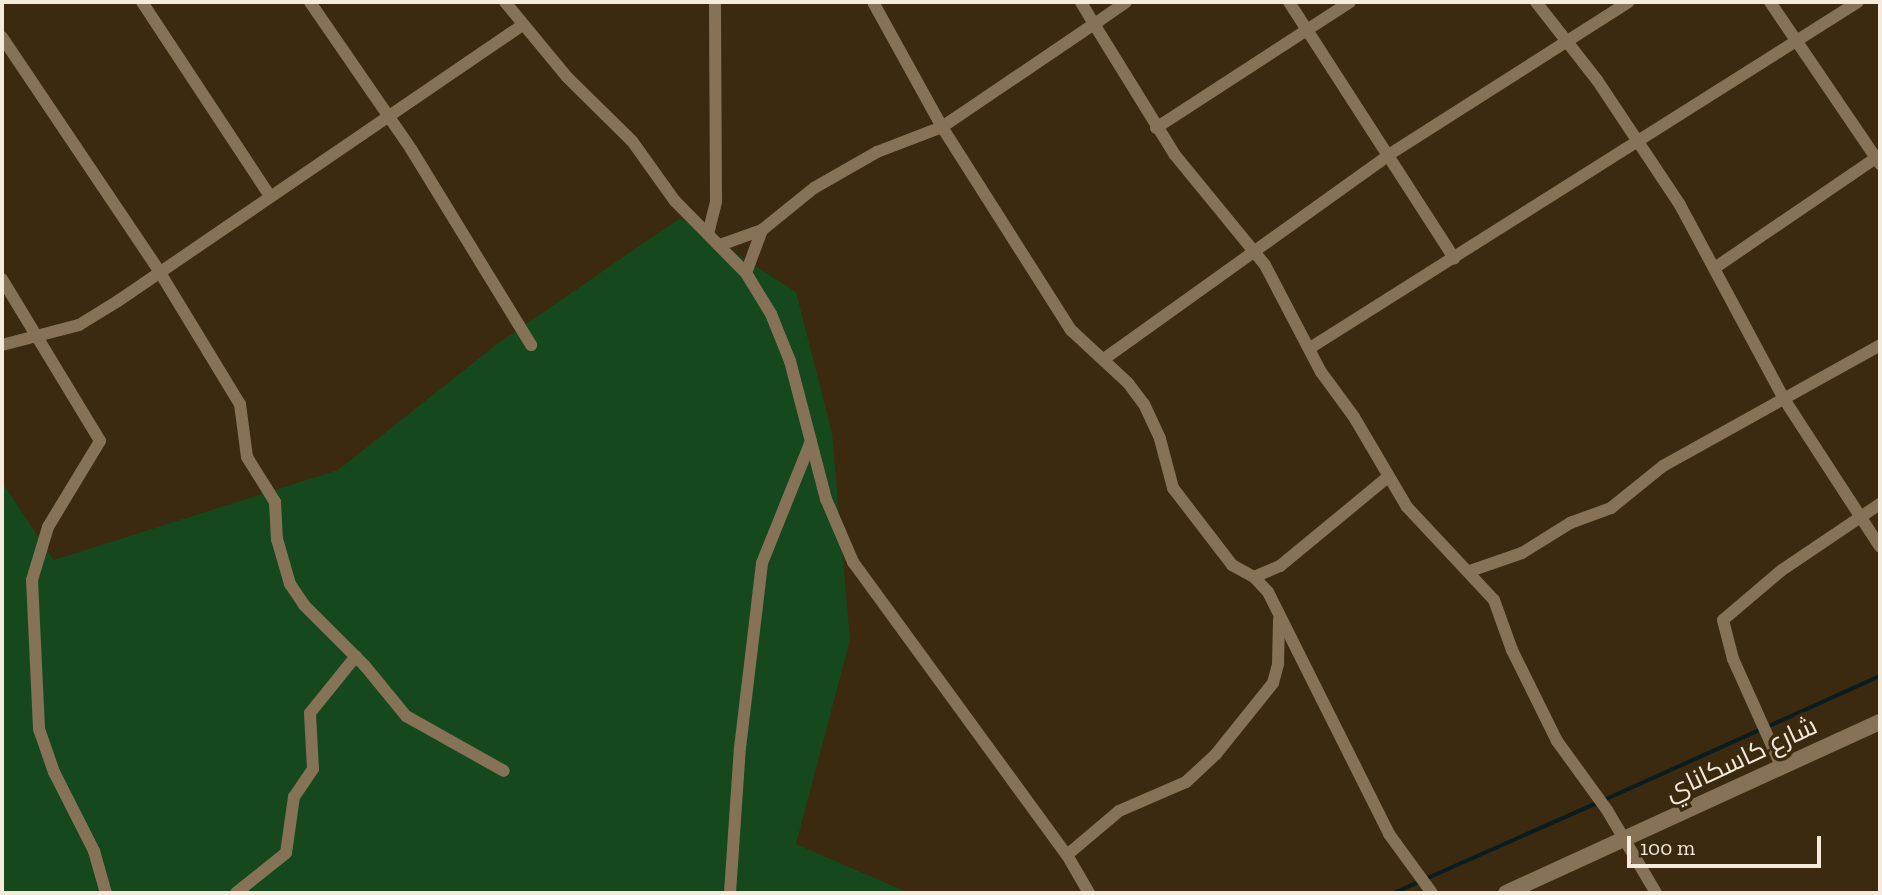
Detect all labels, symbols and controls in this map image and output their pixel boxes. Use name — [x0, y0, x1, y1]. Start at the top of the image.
street label: شارع كاسكاناي — [1660, 710, 1822, 808]
scale bar — [1630, 822, 1824, 866]
text: 100 m — [1640, 835, 1695, 860]

